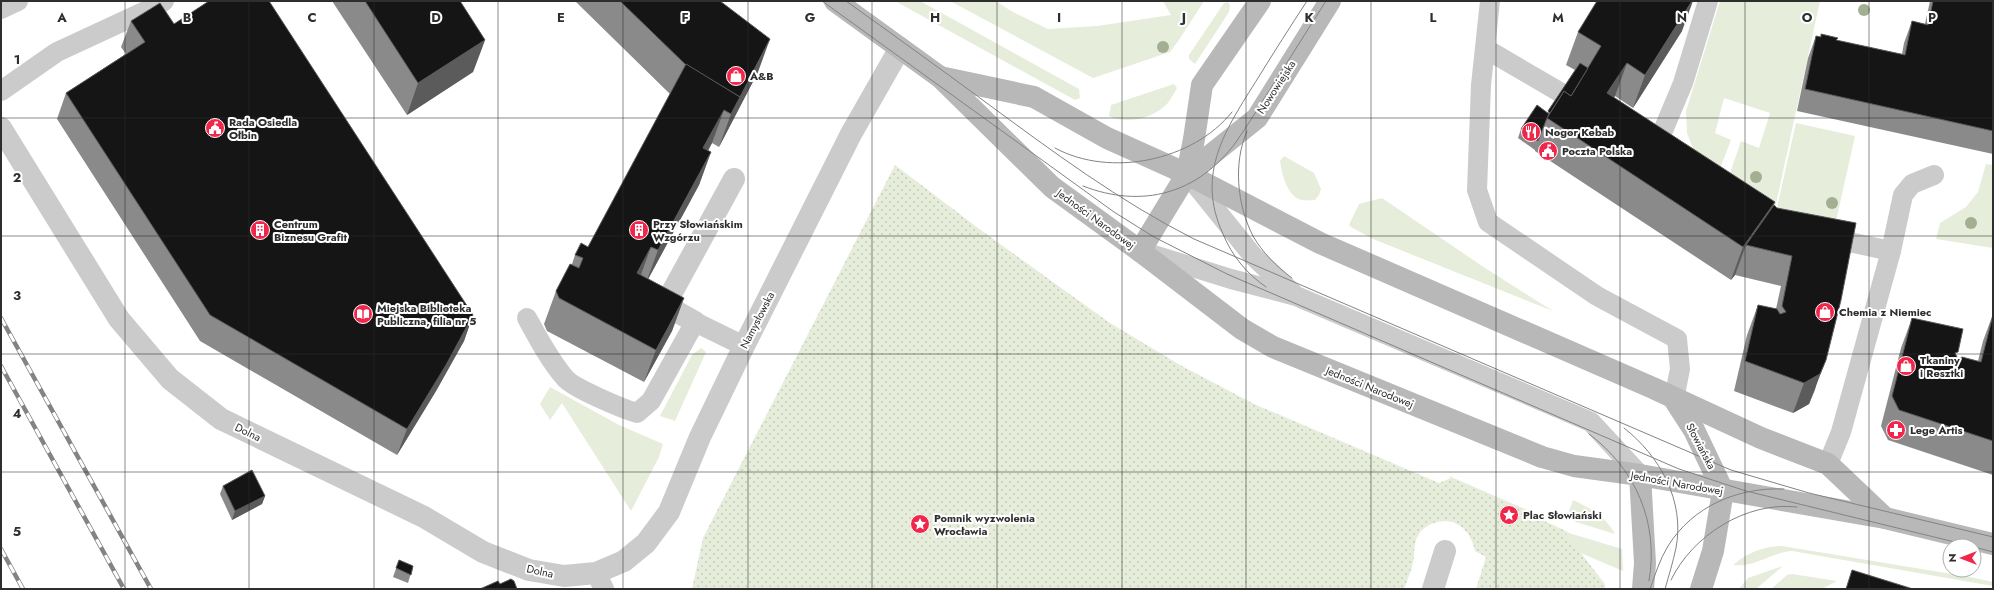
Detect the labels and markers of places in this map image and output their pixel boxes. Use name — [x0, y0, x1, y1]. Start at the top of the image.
shop icon: A&B — [725, 65, 747, 87]
place label: A&B — [749, 68, 774, 84]
place label: Rada Osiedla Ołbin — [229, 114, 297, 143]
public building icon: Rada Osiedla Ołbin — [204, 117, 226, 139]
restaurant icon: Nogor Kebab — [1520, 121, 1542, 143]
place label: Nogor Kebab — [1545, 124, 1615, 140]
public building icon: Poczta Polska — [1537, 140, 1559, 162]
place label: Poczta Polska — [1562, 143, 1632, 159]
place label: Centrum Biznesu Grafit — [274, 216, 348, 245]
place label: Przy Słowiańskim Wzgórzu — [653, 216, 743, 245]
building icon: Centrum Biznesu Grafit — [249, 219, 271, 241]
building icon: Przy Słowiańskim Wzgórzu — [628, 219, 650, 241]
place label: Miejska Biblioteka Publiczna, filia nr 5 — [377, 300, 476, 329]
shop icon: Chemia z Niemiec — [1814, 301, 1836, 323]
library icon: Miejska Biblioteka Publiczna, filia nr 5 — [352, 303, 374, 325]
place label: Chemia z Niemiec — [1839, 304, 1931, 320]
place label: Tkaniny i Resztki — [1920, 352, 1963, 381]
shop icon: Tkaniny i Resztki — [1895, 355, 1917, 377]
pharmacy icon: Lege Artis — [1885, 419, 1907, 441]
place label: Lege Artis — [1910, 422, 1963, 438]
place icon: Plac Słowiański — [1498, 504, 1520, 526]
place label: Plac Słowiański — [1523, 507, 1602, 523]
place label: Pomnik wyzwolenia Wrocławia — [934, 510, 1035, 539]
place icon: Pomnik wyzwolenia Wrocławia — [909, 513, 931, 535]

